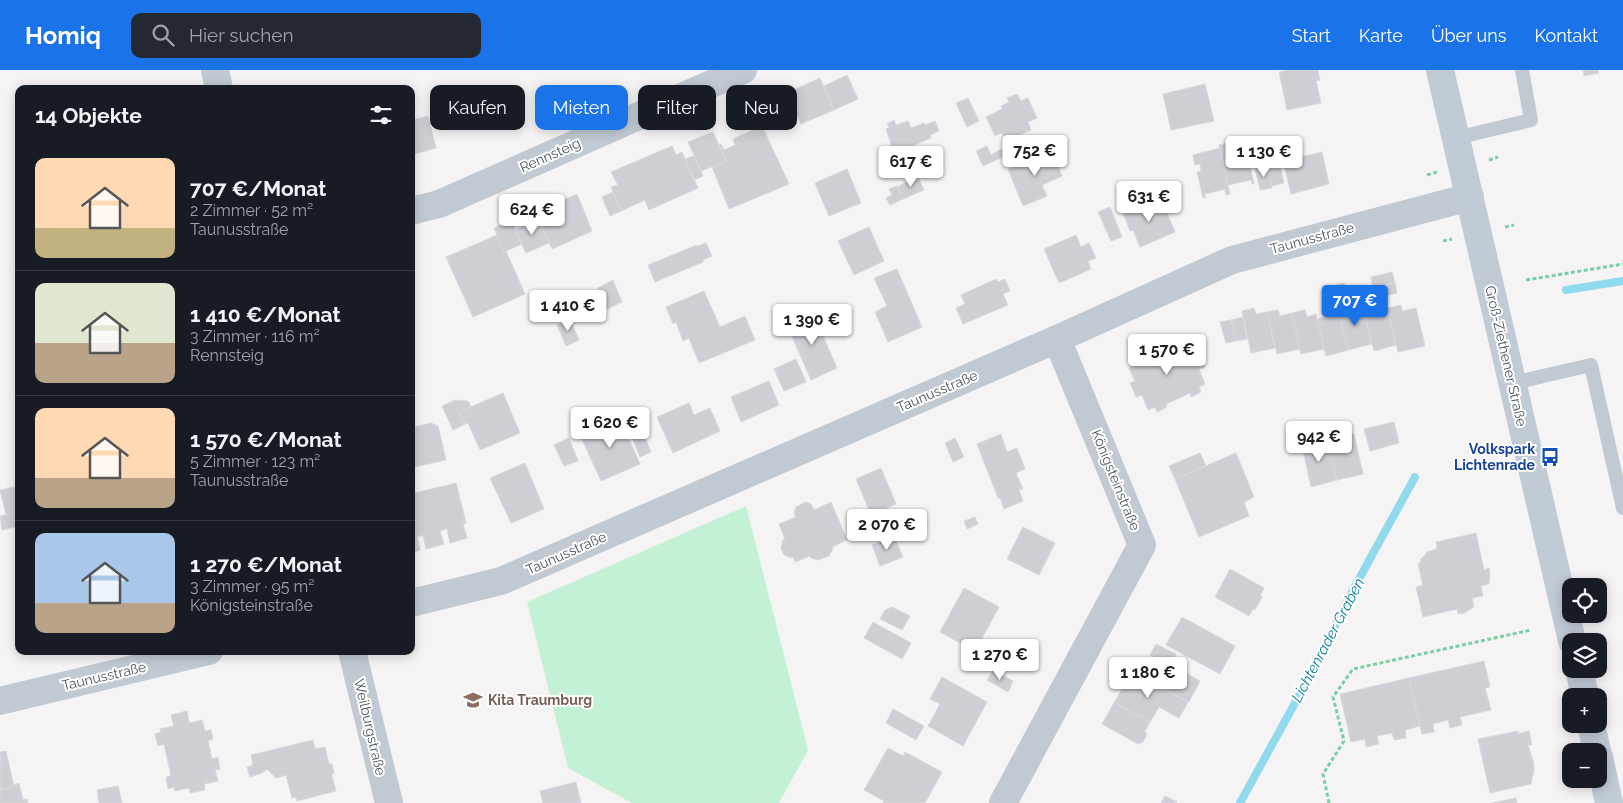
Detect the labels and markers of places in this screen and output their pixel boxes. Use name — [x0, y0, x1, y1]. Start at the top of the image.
pin: 752 € — [1000, 134, 1070, 177]
pin: 1 130 € — [1218, 136, 1310, 178]
pin: 617 € — [876, 146, 946, 188]
pin: 631 € — [1114, 180, 1184, 223]
pin: 624 € — [497, 194, 567, 236]
pin: 707 € — [1320, 284, 1390, 327]
pin: 1 410 € — [522, 290, 614, 332]
pin: 1 390 € — [766, 304, 858, 346]
pin: 1 570 € — [1121, 334, 1213, 376]
pin: 1 620 € — [564, 406, 656, 449]
pin: 942 € — [1284, 420, 1354, 463]
place label: Volkspark Lichtenrade — [1454, 441, 1536, 473]
bus stop icon: Volkspark Lichtenrade — [1539, 446, 1561, 468]
pin: 2 070 € — [841, 508, 933, 551]
pin: 1 270 € — [954, 638, 1046, 681]
pin: 1 180 € — [1102, 656, 1194, 699]
school or university icon: Kita Traumburg — [462, 689, 484, 711]
place label: Kita Traumburg — [488, 692, 592, 708]

